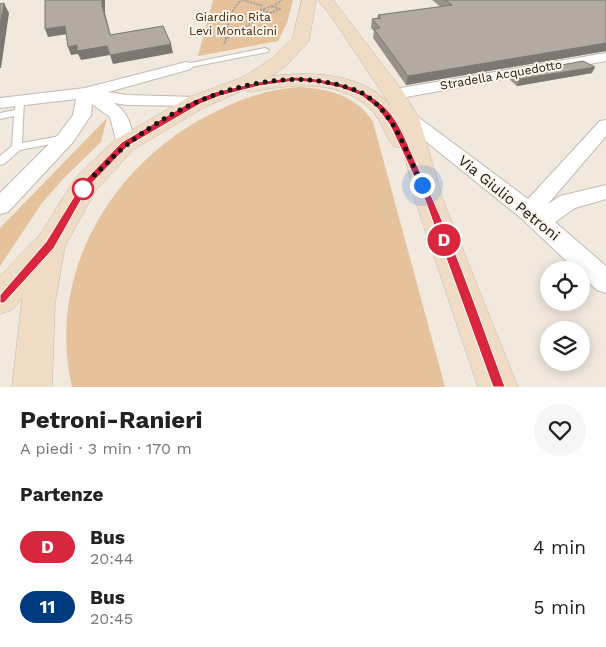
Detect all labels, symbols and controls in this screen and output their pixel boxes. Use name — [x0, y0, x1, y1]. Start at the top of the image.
park label: Giardino Rita Levi Montalcini — [189, 10, 277, 38]
street label: Stradella Acquedotto — [439, 57, 563, 93]
street label: Via Giulio Petroni — [455, 151, 563, 245]
your location — [410, 173, 435, 198]
unlabelled marker — [72, 178, 94, 200]
line badge: D — [428, 224, 460, 256]
text: D — [438, 229, 450, 250]
map controls — [540, 261, 590, 371]
button: locate — [540, 261, 590, 311]
button: layers — [540, 321, 590, 371]
button: heart — [534, 404, 586, 456]
text: Petroni-Ranieri — [20, 406, 202, 434]
text: A piedi · 3 min · 170 m — [20, 439, 192, 458]
text: Partenze — [20, 483, 103, 506]
text: Bus — [90, 526, 125, 549]
text: D — [41, 536, 54, 557]
text: 4 min — [533, 536, 586, 559]
text: 20:44 — [90, 549, 134, 568]
text: Bus — [90, 586, 125, 609]
text: 11 — [40, 596, 55, 617]
text: 5 min — [534, 596, 586, 619]
text: 20:45 — [90, 609, 133, 628]

